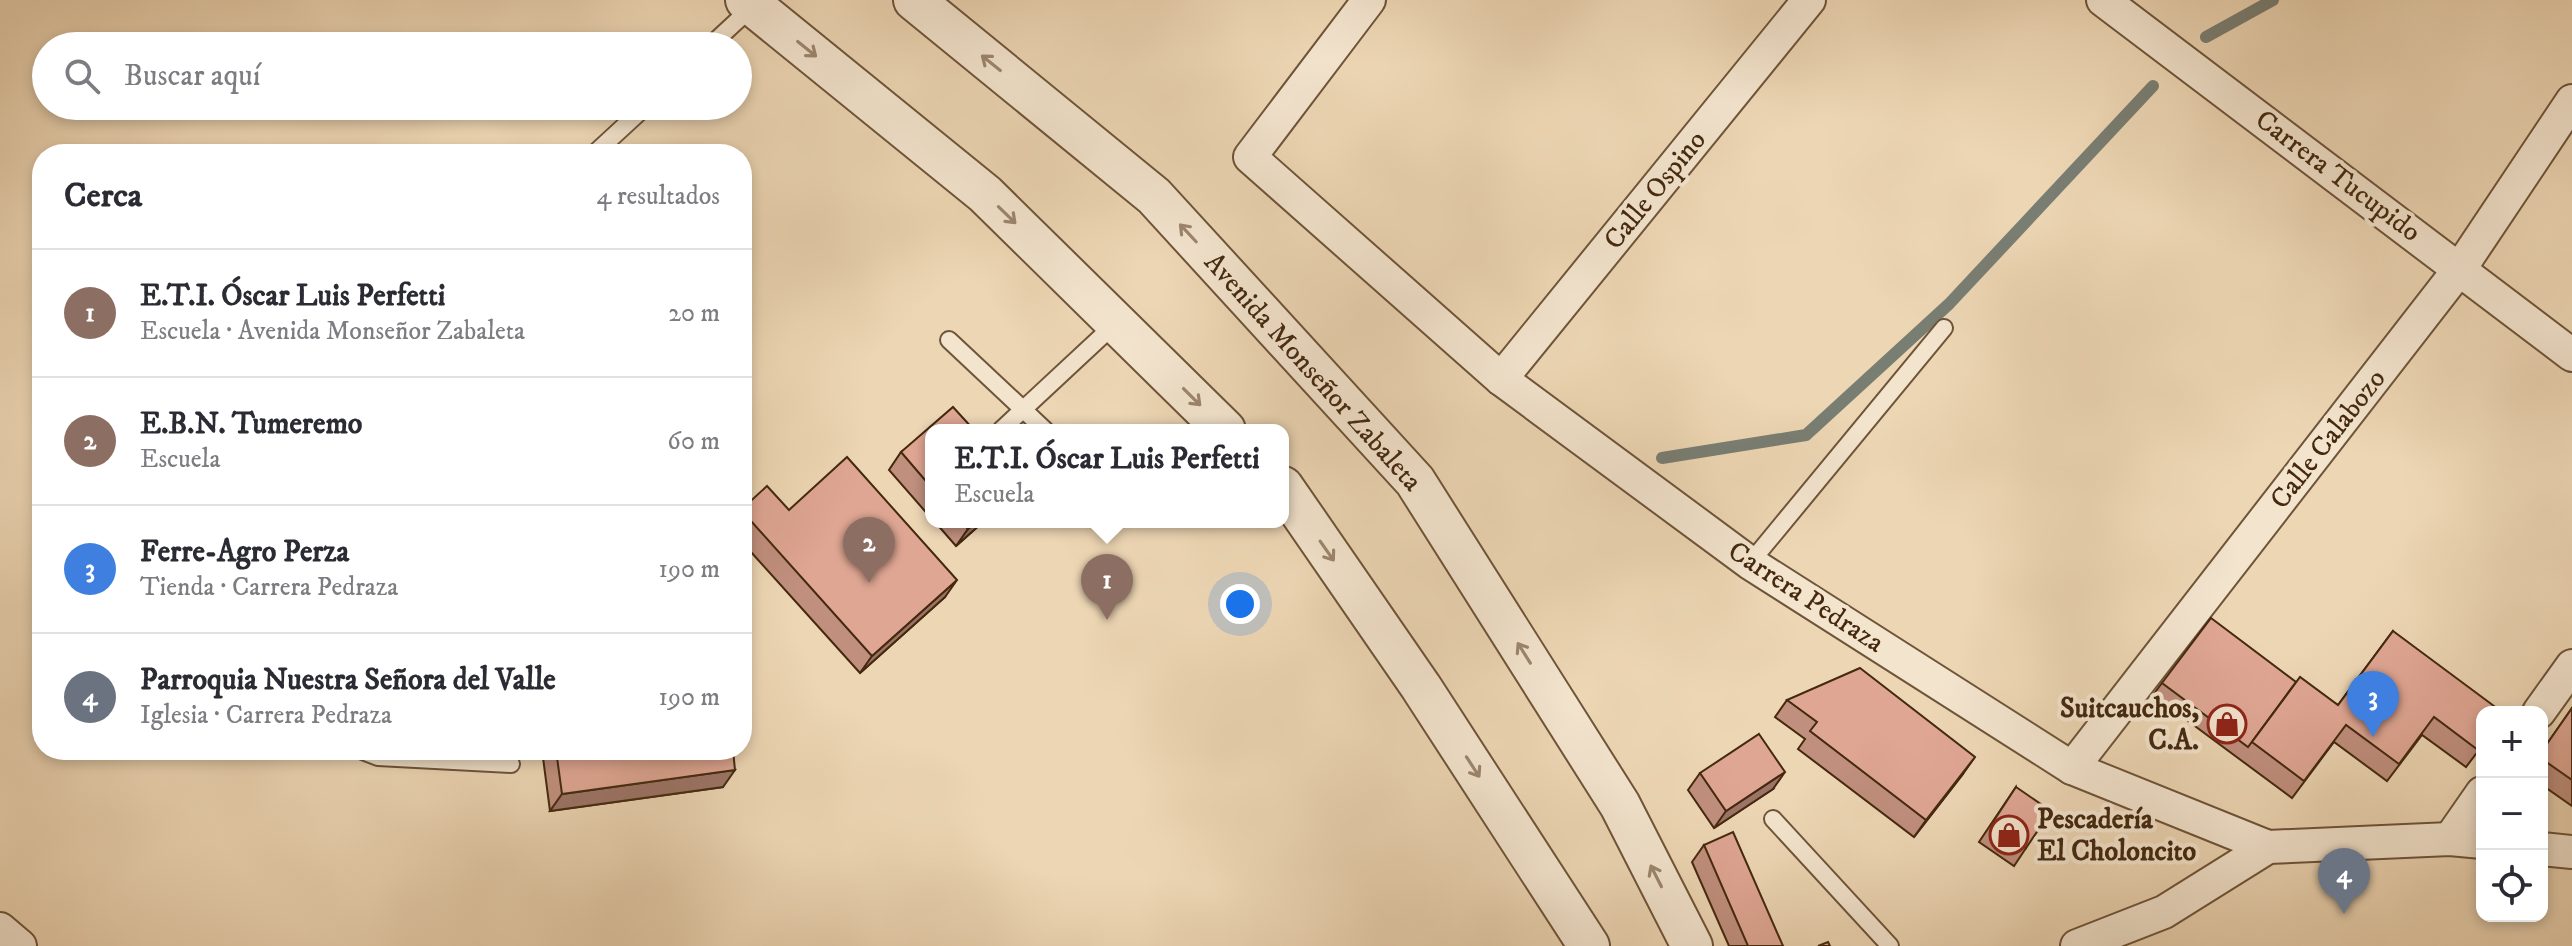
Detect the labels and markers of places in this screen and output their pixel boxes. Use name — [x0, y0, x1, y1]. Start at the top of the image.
pin: 2 — [843, 517, 895, 583]
pin: 1 — [1081, 554, 1133, 620]
pin: 3 — [2347, 671, 2399, 737]
place label: Suitcauchos, C.A. — [2060, 691, 2199, 758]
shop icon: Suitcauchos, C.A. — [2206, 703, 2248, 745]
place label: Pescadería El Choloncito — [2037, 802, 2197, 869]
shop icon: Pescadería El Choloncito — [1988, 814, 2030, 856]
pin: 4 — [2318, 848, 2370, 914]

